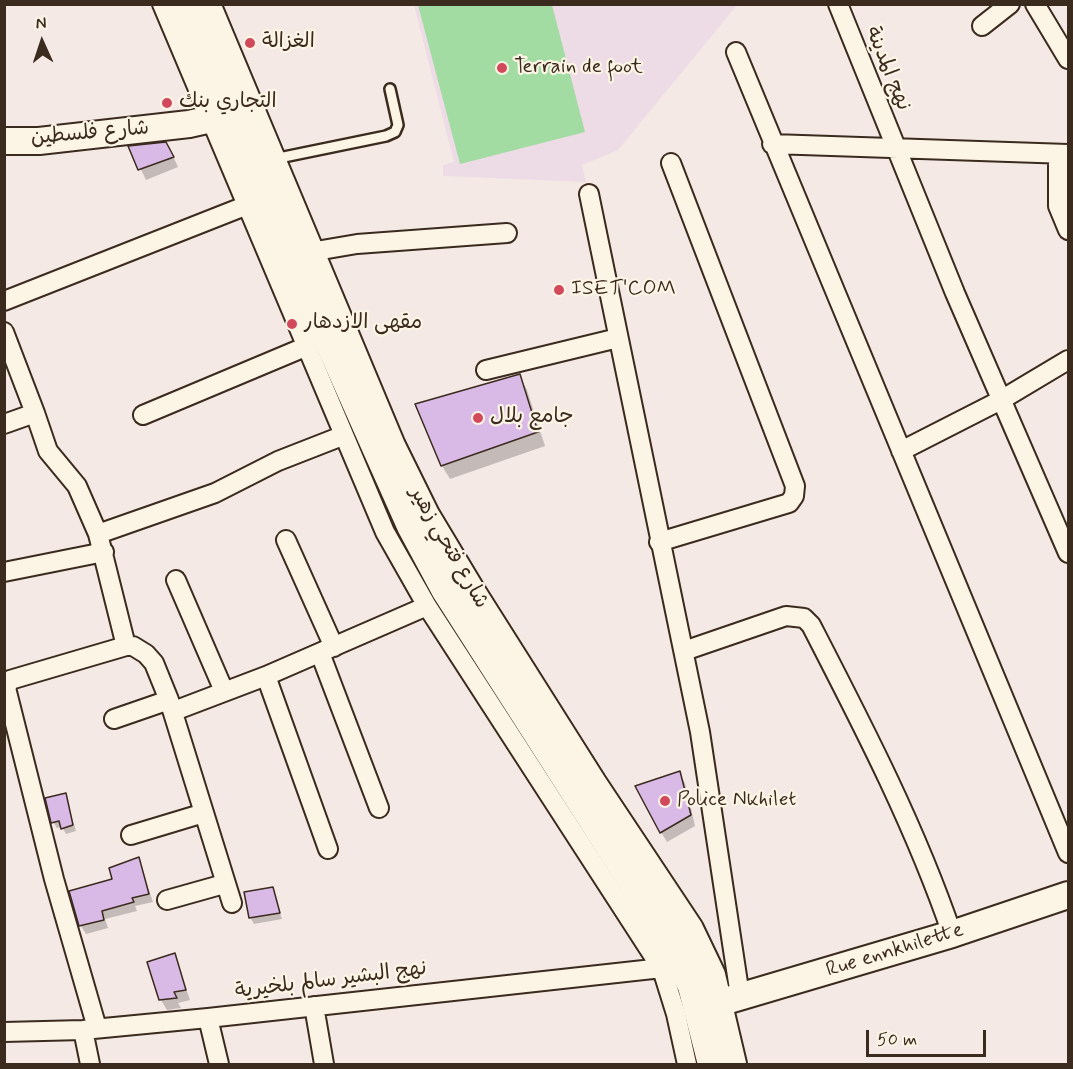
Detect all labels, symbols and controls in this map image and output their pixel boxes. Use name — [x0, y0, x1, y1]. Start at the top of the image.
north arrow — [12, 12, 72, 72]
text: N — [35, 13, 47, 34]
street label: نهج المدينة — [859, 23, 915, 115]
place label: الغزالة — [262, 30, 315, 56]
marker: الغزالة — [243, 36, 257, 50]
place label: Terrain de foot — [514, 55, 643, 81]
marker: Terrain de foot — [495, 61, 509, 75]
place label: التجاري بنك — [179, 90, 277, 116]
marker: التجاري بنك — [160, 96, 174, 110]
street label: شارع فلسطين — [30, 116, 150, 152]
place label: ISET'COM — [571, 277, 676, 303]
marker: ISET'COM — [552, 283, 566, 297]
place label: مقهى الازدهار — [304, 311, 422, 337]
marker: مقهى الازدهار — [285, 317, 299, 331]
place label: جامع بلال — [490, 405, 574, 431]
marker: جامع بلال — [471, 411, 485, 425]
street label: شارع فتحي زهير — [403, 482, 493, 614]
place label: Police Nkhilet — [677, 788, 796, 814]
marker: Police Nkhilet — [658, 794, 672, 808]
street label: Rue ennkhilette — [823, 918, 967, 984]
street label: نهج البشير سالم بلخيرية — [234, 957, 428, 1005]
scale bar — [869, 1018, 989, 1056]
text: 50 m — [877, 1028, 917, 1052]

